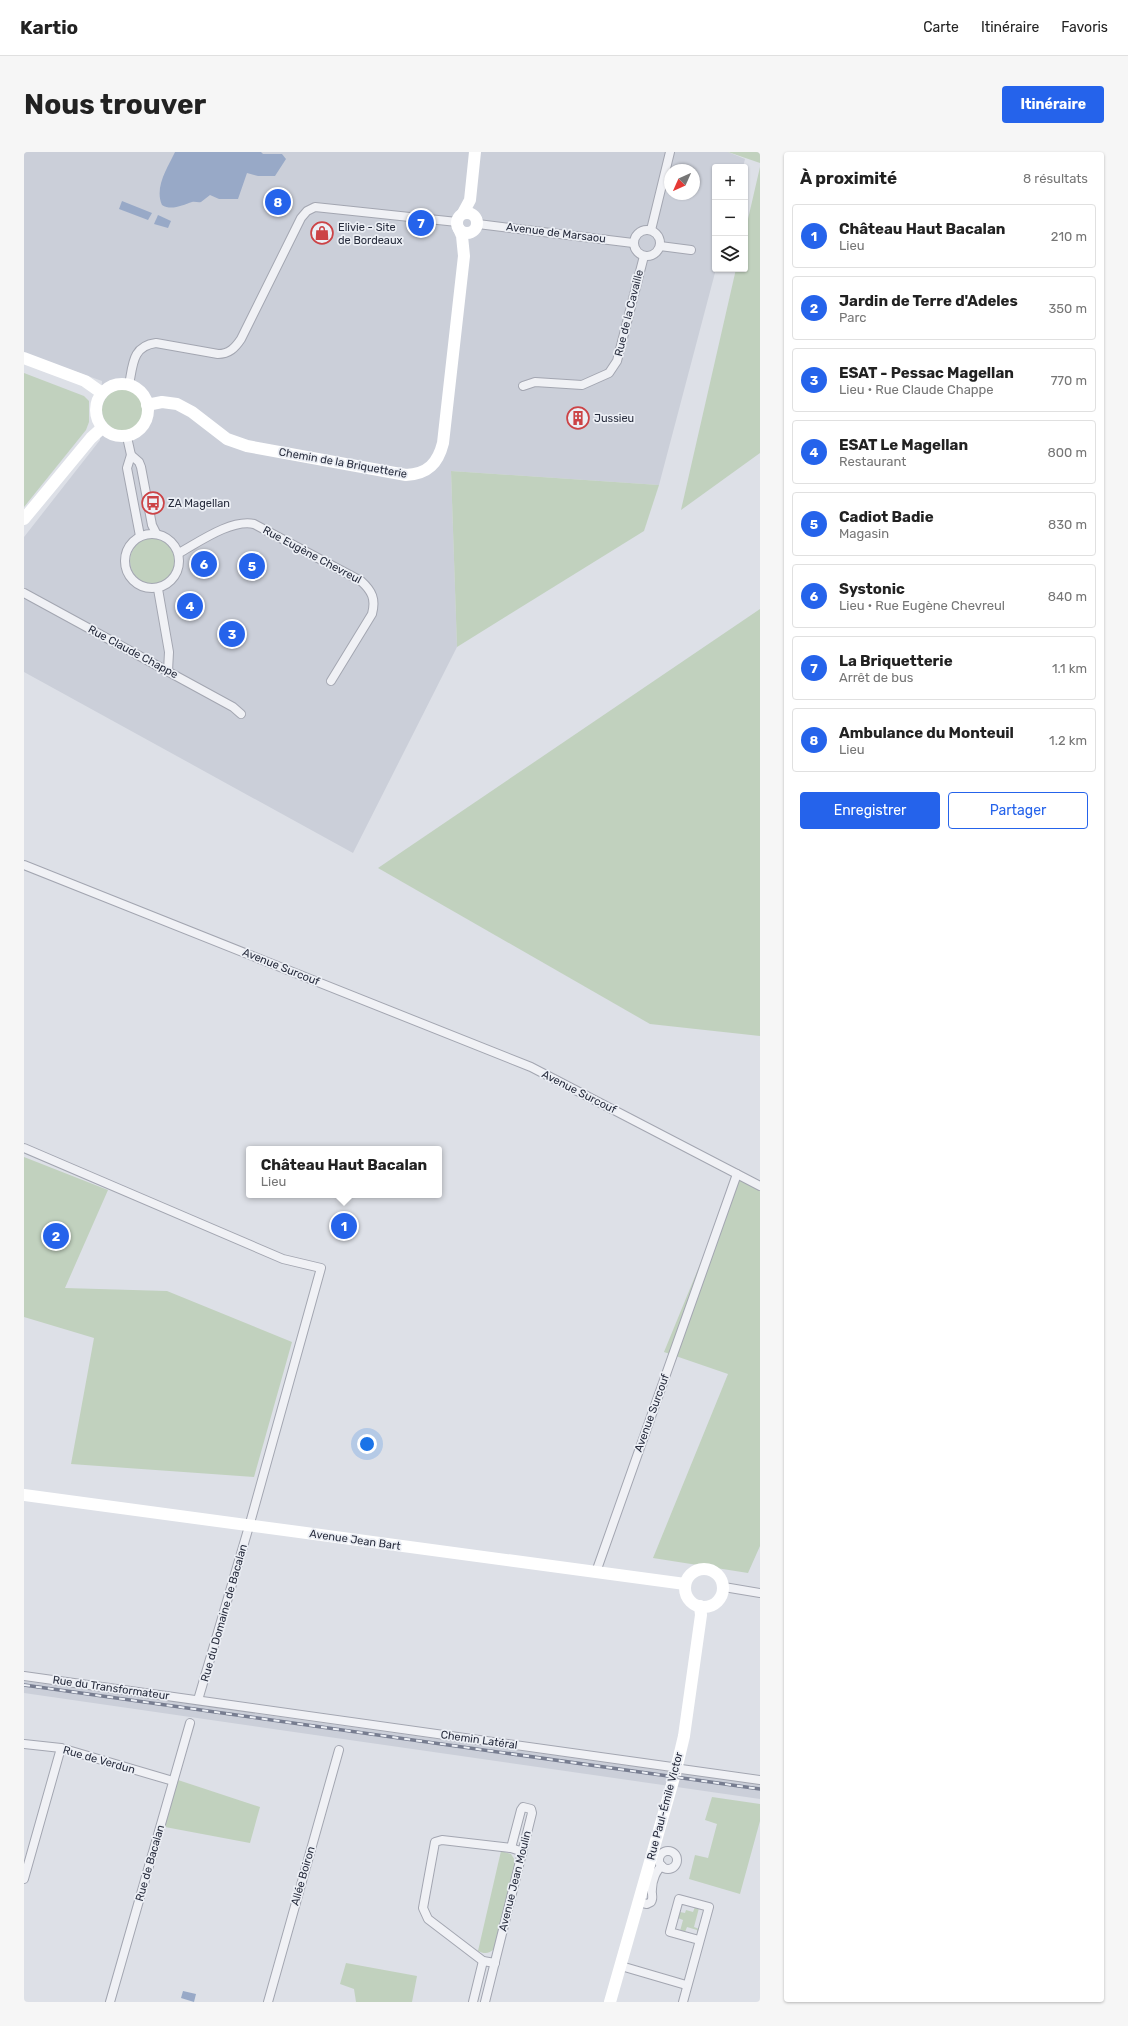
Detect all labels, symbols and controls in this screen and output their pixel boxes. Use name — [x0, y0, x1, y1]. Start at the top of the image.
text: Kartio — [20, 16, 78, 39]
text: Carte — [923, 19, 959, 36]
text: Itinéraire — [981, 19, 1039, 36]
text: Favoris — [1061, 19, 1108, 36]
button: Itinéraire — [1002, 86, 1104, 123]
text: Nous trouver — [24, 88, 206, 121]
north arrow — [664, 164, 700, 200]
map controls — [712, 164, 748, 272]
button: + — [712, 164, 748, 200]
text: À proximité — [800, 168, 897, 188]
text: 8 résultats — [1023, 171, 1088, 186]
pin: 8 — [265, 187, 291, 217]
button: − — [712, 200, 748, 236]
pin: 7 — [408, 208, 434, 238]
shop icon: Elivie - Site de Bordeaux — [309, 220, 335, 246]
street label: Avenue de Marsaou — [505, 220, 607, 246]
text: Château Haut Bacalan — [839, 220, 1005, 238]
place label: Elivie - Site de Bordeaux — [338, 221, 403, 247]
text: 1 — [811, 229, 817, 244]
text: 210 m — [1051, 229, 1087, 244]
button: layers — [712, 236, 748, 272]
text: Lieu — [839, 238, 865, 253]
street label: Rue de la Cavaille — [612, 268, 646, 358]
text: Jardin de Terre d'Adeles — [839, 292, 1018, 310]
text: 2 — [810, 301, 818, 316]
text: 350 m — [1048, 301, 1087, 316]
text: Parc — [839, 310, 866, 325]
text: ESAT - Pessac Magellan — [839, 364, 1014, 382]
text: 3 — [810, 373, 818, 388]
text: 770 m — [1051, 373, 1087, 388]
text: Lieu · Rue Claude Chappe — [839, 382, 994, 397]
building icon: Jussieu — [565, 405, 591, 431]
place label: Jussieu — [594, 412, 634, 425]
text: ESAT Le Magellan — [839, 436, 968, 454]
street label: Chemin de la Briquetterie — [278, 445, 408, 481]
text: 4 — [810, 445, 818, 460]
text: 800 m — [1047, 445, 1087, 460]
text: Restaurant — [839, 454, 906, 469]
bus stop icon: ZA Magellan — [140, 490, 166, 516]
place label: ZA Magellan — [168, 497, 230, 510]
text: Cadiot Badie — [839, 508, 934, 526]
text: 5 — [810, 517, 818, 532]
text: 830 m — [1048, 517, 1087, 532]
street label: Rue Eugène Chevreul — [260, 523, 364, 587]
text: Magasin — [839, 526, 889, 541]
pin: 6 — [191, 549, 217, 579]
pin: 5 — [239, 551, 265, 581]
text: Systonic — [839, 580, 905, 598]
text: 6 — [810, 589, 818, 604]
text: 840 m — [1048, 589, 1087, 604]
pin: 4 — [177, 591, 203, 621]
text: Lieu · Rue Eugène Chevreul — [839, 598, 1005, 613]
pin: 3 — [219, 619, 245, 649]
street label: Rue Claude Chappe — [86, 623, 180, 681]
text: La Briquetterie — [839, 652, 953, 670]
text: 7 — [810, 661, 818, 676]
text: 1.1 km — [1052, 661, 1087, 676]
text: Arrêt de bus — [839, 670, 913, 685]
text: Ambulance du Monteuil — [839, 724, 1014, 742]
text: 8 — [810, 733, 818, 748]
text: 1.2 km — [1049, 733, 1087, 748]
text: Lieu — [839, 742, 865, 757]
button: Enregistrer — [800, 792, 940, 829]
button: Partager — [948, 792, 1088, 829]
street label: Avenue Surcouf — [241, 946, 322, 989]
street label: Avenue Surcouf — [540, 1068, 619, 1117]
popup — [246, 1146, 442, 1198]
text: Château Haut Bacalan — [261, 1156, 427, 1174]
text: Lieu — [261, 1174, 286, 1189]
pin: 1 — [331, 1211, 357, 1241]
pin: 2 — [43, 1221, 69, 1251]
street label: Avenue Surcouf — [632, 1372, 672, 1454]
your location — [357, 1434, 377, 1454]
street label: Avenue Jean Bart — [309, 1527, 402, 1553]
street label: Rue du Domaine de Bacalan — [198, 1543, 250, 1683]
street label: Rue du Transformateur — [52, 1673, 171, 1703]
street label: Chemin Latéral — [440, 1728, 518, 1752]
street label: Rue de Verdun — [61, 1743, 137, 1777]
street label: Rue Paul-Émile Victor — [644, 1750, 686, 1861]
street label: Rue de Bacalan — [133, 1823, 167, 1903]
street label: Avenue Jean Moulin — [496, 1829, 534, 1933]
street label: Allée Boiron — [288, 1845, 318, 1907]

